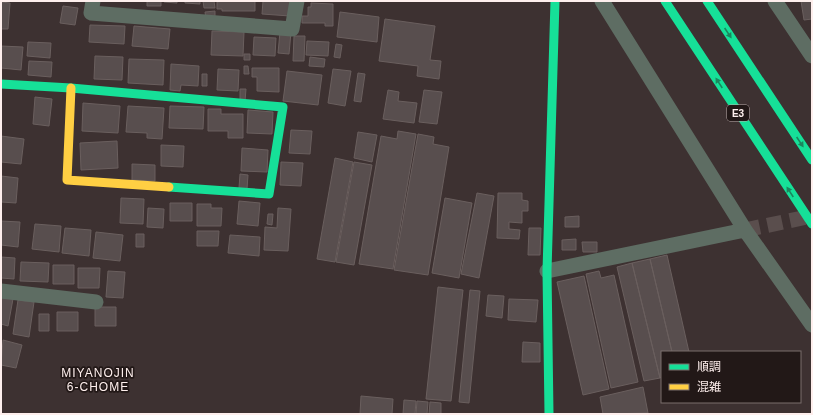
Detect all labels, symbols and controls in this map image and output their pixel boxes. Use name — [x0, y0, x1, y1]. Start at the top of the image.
one-way arrow — [724, 28, 732, 39]
one-way arrow — [715, 78, 723, 89]
road number: E3 — [727, 105, 749, 121]
one-way arrow — [796, 137, 804, 147]
one-way arrow — [787, 186, 794, 198]
legend — [661, 351, 801, 403]
text: 順調 — [697, 360, 721, 374]
district label: MIYANOJIN 6-CHOME — [61, 366, 135, 394]
text: 混雑 — [697, 380, 721, 394]

